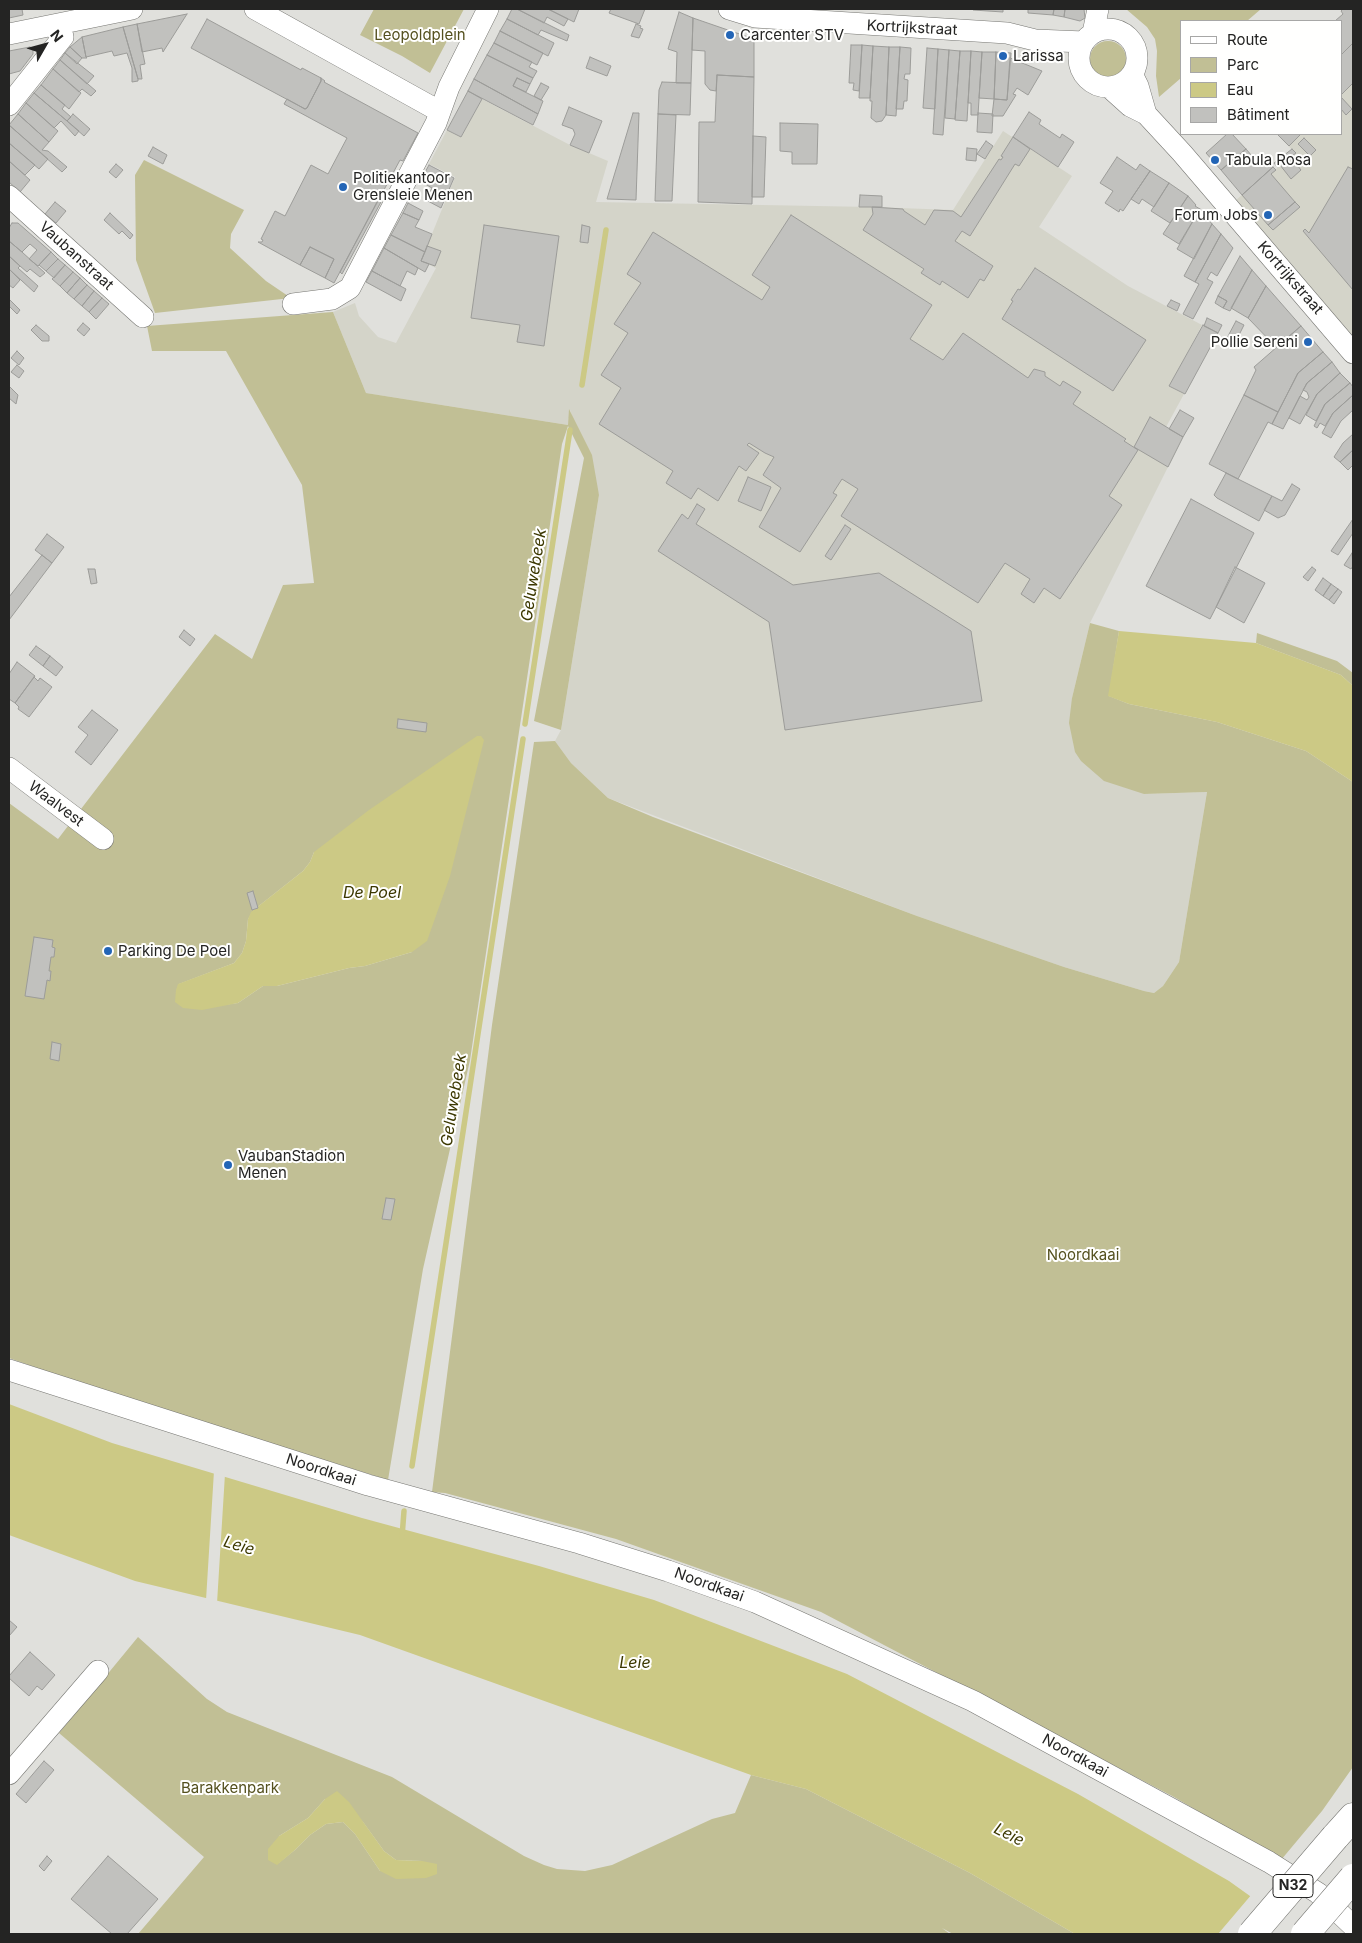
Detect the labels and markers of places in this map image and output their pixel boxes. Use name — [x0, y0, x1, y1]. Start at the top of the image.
place label: Carcenter STV — [740, 26, 844, 44]
marker: Carcenter STV — [724, 29, 736, 41]
place label: Larissa — [1013, 47, 1064, 65]
marker: Larissa — [997, 50, 1009, 62]
place label: Tabula Rosa — [1225, 151, 1311, 169]
marker: Tabula Rosa — [1209, 154, 1221, 166]
place label: Politiekantoor Grensleie Menen — [353, 169, 473, 204]
marker: Politiekantoor Grensleie Menen — [337, 181, 349, 193]
place label: Forum Jobs — [1174, 206, 1258, 224]
marker: Forum Jobs — [1262, 209, 1274, 221]
place label: Pollie Sereni — [1211, 333, 1298, 351]
marker: Pollie Sereni — [1302, 336, 1314, 348]
place label: Parking De Poel — [118, 942, 231, 960]
marker: Parking De Poel — [102, 945, 114, 957]
place label: VaubanStadion Menen — [238, 1147, 345, 1182]
marker: VaubanStadion Menen — [222, 1159, 234, 1171]

